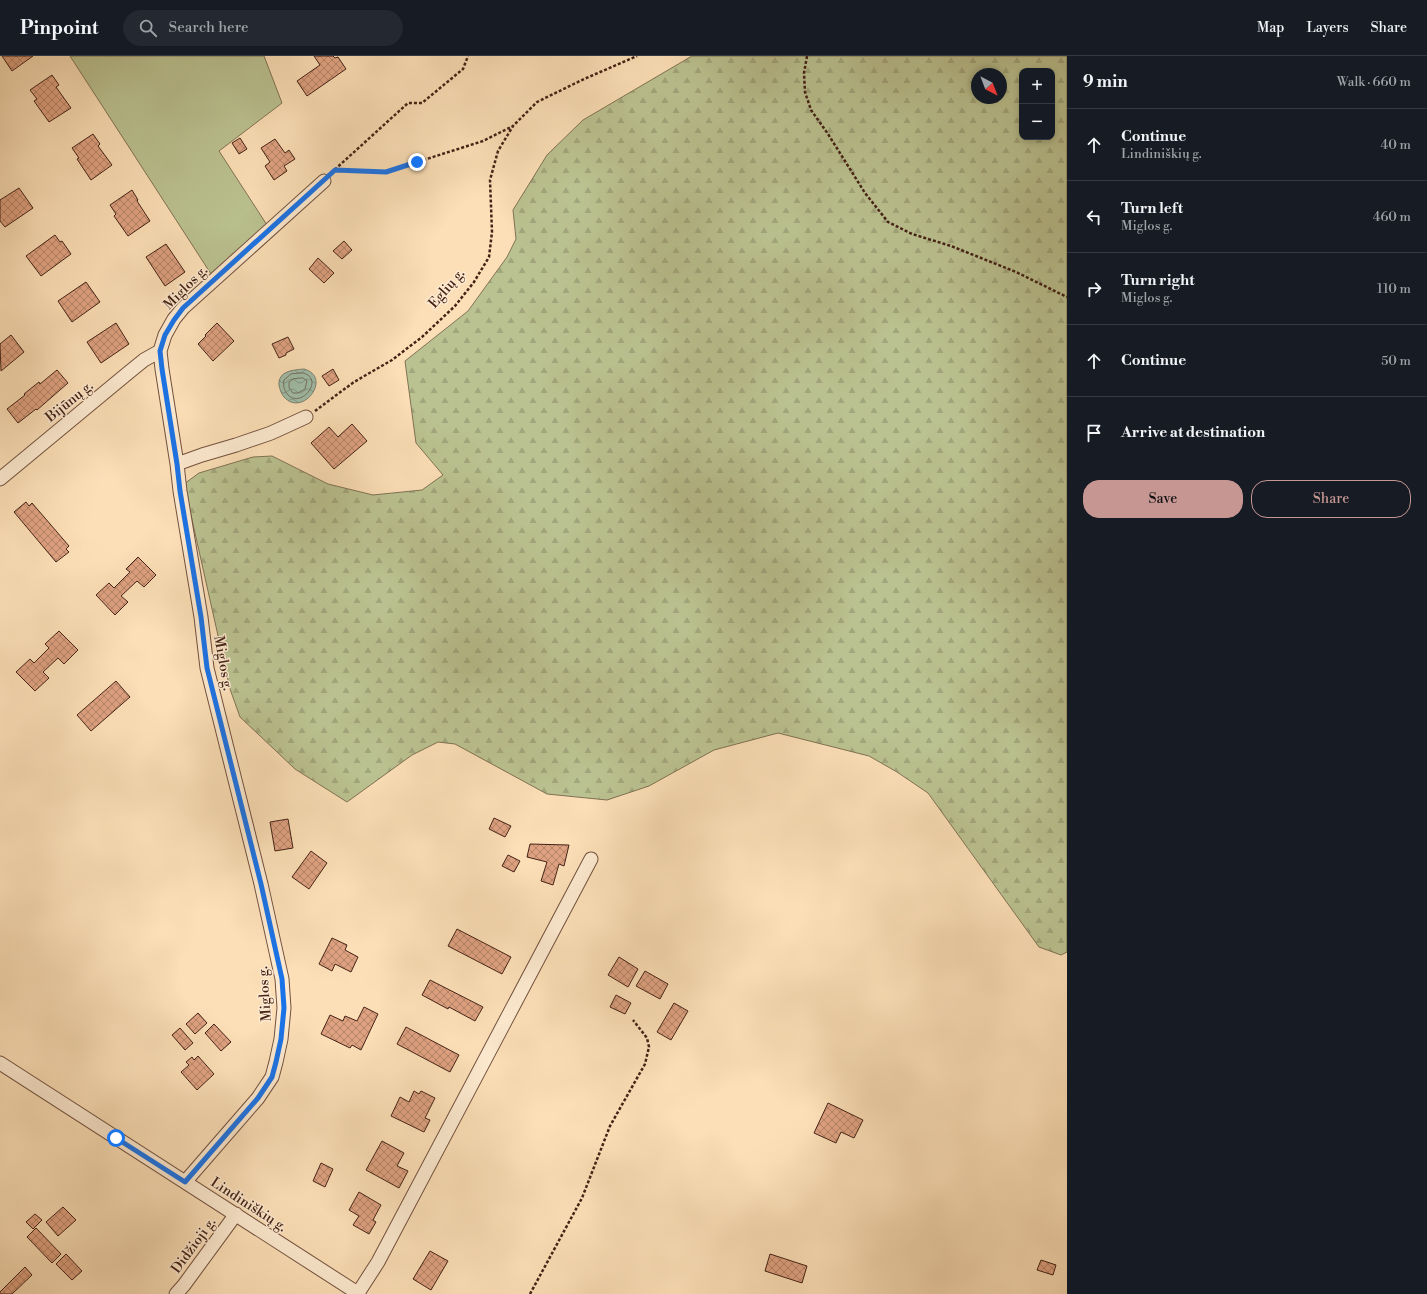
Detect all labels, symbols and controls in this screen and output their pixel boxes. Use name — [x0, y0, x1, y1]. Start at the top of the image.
search box — [123, 10, 403, 46]
text: Pinpoint — [20, 16, 99, 40]
icon: search — [137, 17, 159, 39]
text: Search here — [169, 18, 249, 37]
text: Map — [1257, 19, 1284, 37]
text: Layers — [1306, 19, 1349, 37]
text: Share — [1371, 19, 1407, 37]
north arrow — [971, 68, 1007, 104]
map controls — [1019, 68, 1055, 140]
button: + — [1019, 68, 1055, 104]
text: 9 min — [1083, 71, 1128, 93]
text: Walk · 660 m — [1337, 74, 1411, 90]
button: − — [1019, 104, 1055, 140]
text: Continue — [1121, 127, 1186, 146]
icon: ahead — [1083, 134, 1105, 156]
text: 40 m — [1381, 137, 1411, 153]
text: Lindiniškių g. — [1121, 146, 1202, 162]
route end — [408, 153, 426, 171]
text: Turn left — [1121, 199, 1183, 218]
icon: left — [1083, 206, 1105, 228]
text: 460 m — [1373, 209, 1411, 225]
text: Miglos g. — [1121, 218, 1173, 234]
street label: Miglos g. — [160, 262, 212, 314]
street label: Eglių g. — [425, 265, 469, 312]
text: Turn right — [1121, 271, 1195, 290]
icon: right — [1083, 278, 1105, 300]
text: 110 m — [1377, 281, 1411, 297]
text: Miglos g. — [1121, 290, 1173, 306]
icon: ahead — [1083, 350, 1105, 372]
text: Continue — [1121, 351, 1186, 370]
text: 50 m — [1381, 353, 1411, 369]
street label: Bijūnų g. — [41, 377, 97, 427]
icon: arrive — [1083, 422, 1105, 444]
text: Arrive at destination — [1121, 423, 1265, 442]
button: Save — [1083, 480, 1243, 518]
button: Share — [1251, 480, 1411, 518]
street label: Miglos g. — [209, 634, 237, 692]
street label: Miglos g. — [254, 966, 276, 1022]
route start — [107, 1129, 125, 1147]
street label: Lindiniškių g. — [207, 1174, 290, 1236]
street label: Didžioji g. — [167, 1214, 220, 1277]

